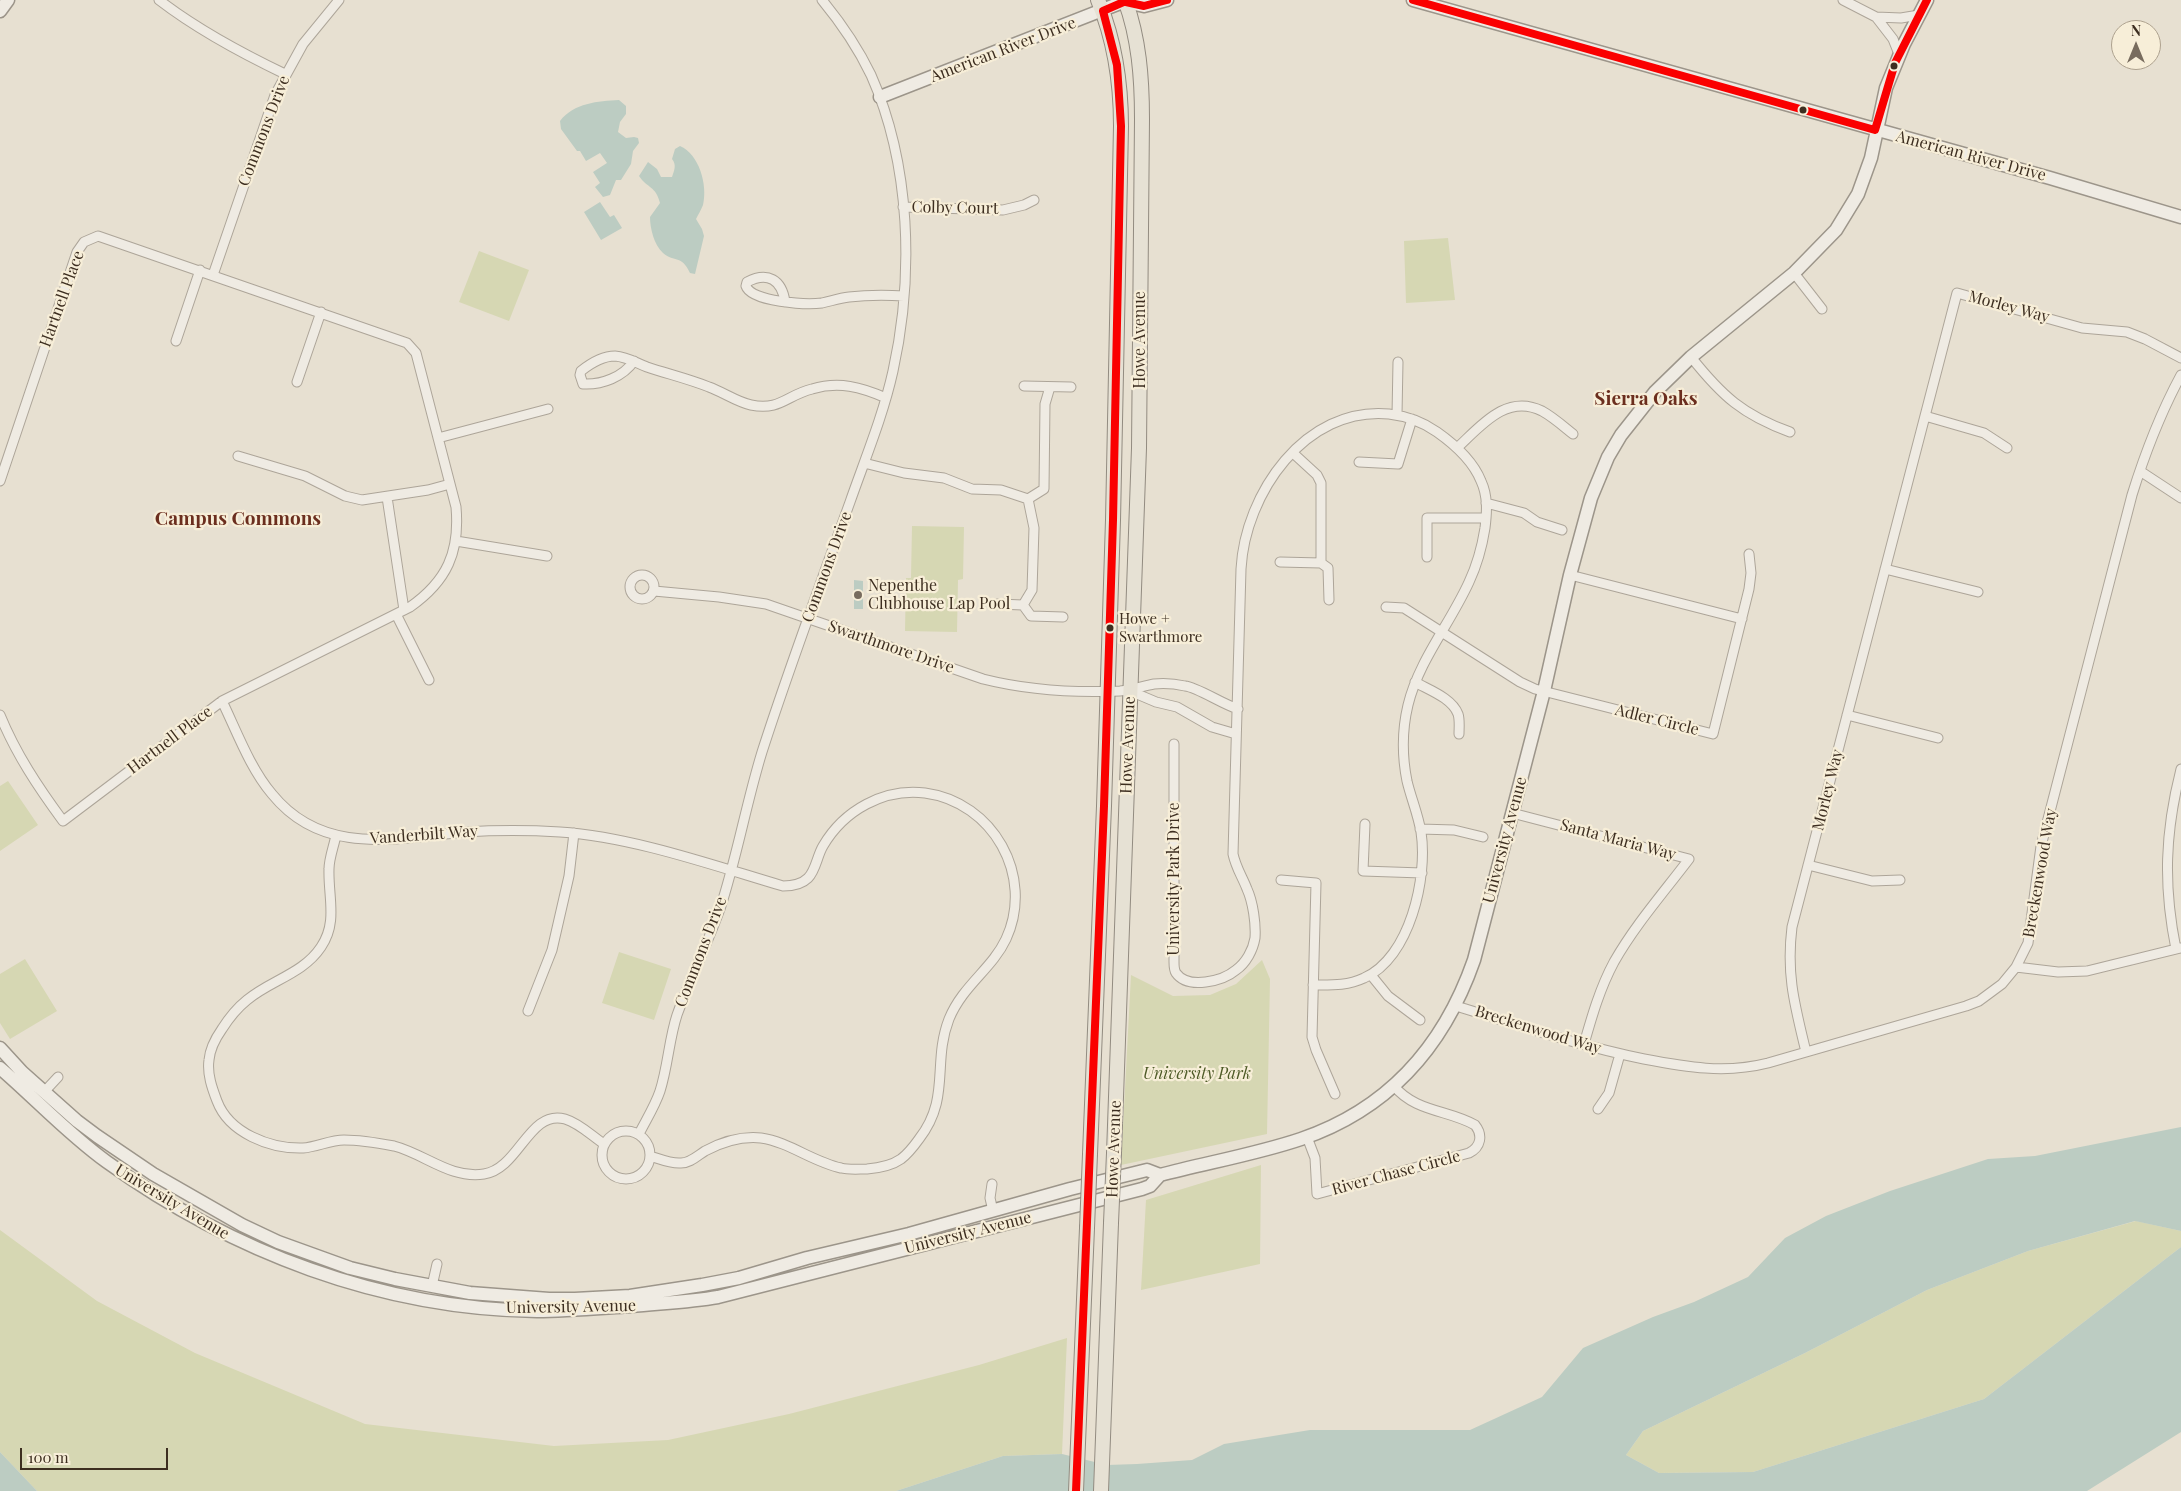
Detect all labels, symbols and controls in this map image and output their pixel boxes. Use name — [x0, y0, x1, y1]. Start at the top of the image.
street label: American River Drive — [927, 13, 1079, 87]
north arrow — [2111, 20, 2161, 70]
text: N — [2131, 21, 2141, 40]
unlabelled marker — [1889, 61, 1899, 71]
street label: Commons Drive — [234, 73, 294, 189]
unlabelled marker — [1798, 105, 1808, 115]
street label: American River Drive — [1894, 127, 2048, 185]
street label: Colby Court — [911, 198, 999, 218]
street label: Hartnell Place — [36, 248, 88, 350]
street label: Morley Way — [1966, 287, 2052, 327]
street label: Howe Avenue — [1130, 291, 1150, 389]
district label: Sierra Oaks — [1594, 388, 1698, 410]
district label: Campus Commons — [155, 508, 321, 530]
street label: Commons Drive — [798, 509, 856, 625]
place label: Nepenthe Clubhouse Lap Pool — [868, 576, 1010, 614]
marker: Nepenthe Clubhouse Lap Pool — [852, 589, 864, 601]
place label: Howe + Swarthmore — [1119, 610, 1202, 645]
street label: Swarthmore Drive — [825, 616, 957, 678]
marker: Howe + Swarthmore — [1105, 623, 1115, 633]
street label: Howe Avenue — [1117, 696, 1139, 794]
street label: Adler Circle — [1613, 700, 1701, 740]
street label: Hartnell Place — [124, 702, 216, 778]
street label: Morley Way — [1809, 747, 1847, 833]
street label: University Avenue — [1479, 775, 1531, 905]
street label: University Park Drive — [1164, 802, 1184, 956]
street label: Breckenwood Way — [2019, 807, 2061, 939]
street label: Santa Maria Way — [1558, 815, 1678, 865]
street label: Vanderbilt Way — [369, 822, 479, 848]
street label: Commons Drive — [671, 894, 731, 1010]
street label: Breckenwood Way — [1473, 1002, 1603, 1058]
park label: University Park — [1143, 1064, 1251, 1084]
street label: Howe Avenue — [1103, 1100, 1125, 1198]
street label: River Chase Circle — [1330, 1147, 1462, 1199]
street label: University Avenue — [111, 1160, 233, 1244]
street label: University Avenue — [903, 1208, 1033, 1258]
street label: University Avenue — [506, 1296, 636, 1318]
scale bar — [22, 1438, 170, 1470]
text: 100 m — [28, 1447, 69, 1467]

